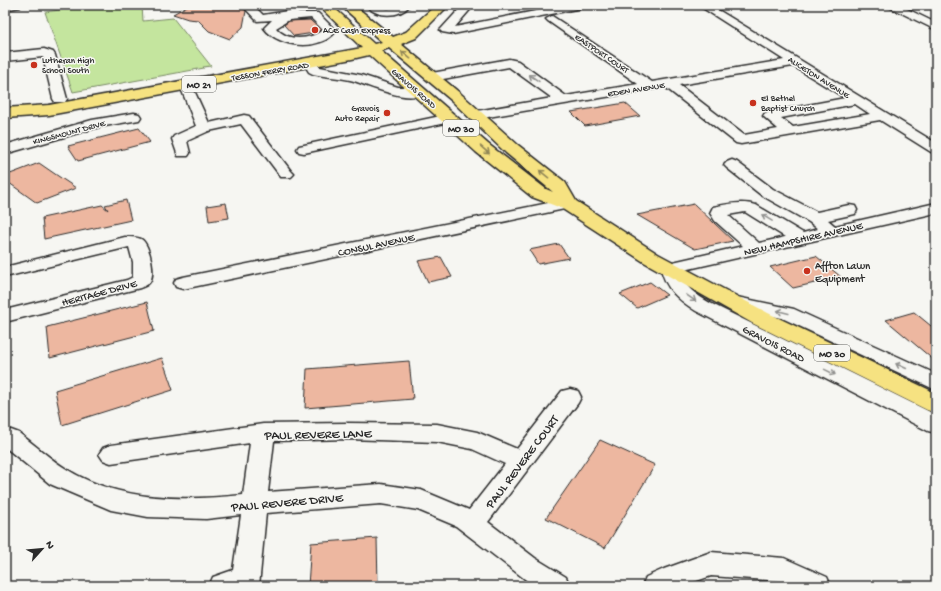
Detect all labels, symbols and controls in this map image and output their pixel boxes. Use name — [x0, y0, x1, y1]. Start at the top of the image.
marker: ACE Cash Express — [310, 25, 320, 35]
place label: ACE Cash Express — [323, 26, 391, 37]
street label: EASTPORT COURT — [572, 32, 631, 77]
one-way arrow — [401, 51, 412, 60]
street label: ALICETON AVENUE — [785, 55, 851, 102]
place label: Lutheran High School South — [42, 56, 94, 77]
marker: Lutheran High School South — [29, 60, 39, 70]
street label: TESSON FERRY ROAD — [230, 60, 310, 85]
street label: GRAVOIS ROAD — [388, 67, 438, 112]
one-way arrow — [529, 74, 540, 82]
road number: MO 21 — [182, 76, 216, 92]
street label: EDEN AVENUE — [607, 80, 666, 100]
place label: El Bethel Baptist Church — [760, 94, 815, 115]
marker: El Bethel Baptist Church — [748, 98, 758, 108]
place label: Gravois Auto Repair — [335, 104, 380, 125]
marker: Gravois Auto Repair — [382, 108, 392, 118]
street label: KINGSMOUNT DRIVE — [32, 118, 107, 148]
road number: MO 30 — [443, 120, 479, 136]
one-way arrow — [480, 145, 490, 154]
one-way arrow — [539, 170, 550, 179]
one-way arrow — [761, 214, 773, 222]
street label: NEW HAMPSHIRE AVENUE — [743, 220, 865, 259]
street label: CONSUL AVENUE — [337, 232, 417, 260]
place label: Affton Lawn Equipment — [815, 260, 871, 286]
marker: Affton Lawn Equipment — [802, 266, 812, 276]
street label: HERITAGE DRIVE — [61, 278, 139, 310]
one-way arrow — [685, 294, 696, 302]
one-way arrow — [776, 308, 789, 316]
street label: GRAVOIS ROAD — [740, 324, 807, 366]
road number: MO 30 — [814, 345, 850, 361]
one-way arrow — [895, 362, 907, 369]
one-way arrow — [824, 369, 836, 376]
street label: PAUL REVERE COURT — [483, 412, 563, 513]
street label: PAUL REVERE LANE — [263, 427, 373, 444]
street label: PAUL REVERE DRIVE — [230, 491, 345, 516]
north arrow — [22, 529, 62, 569]
text: N — [42, 539, 56, 551]

